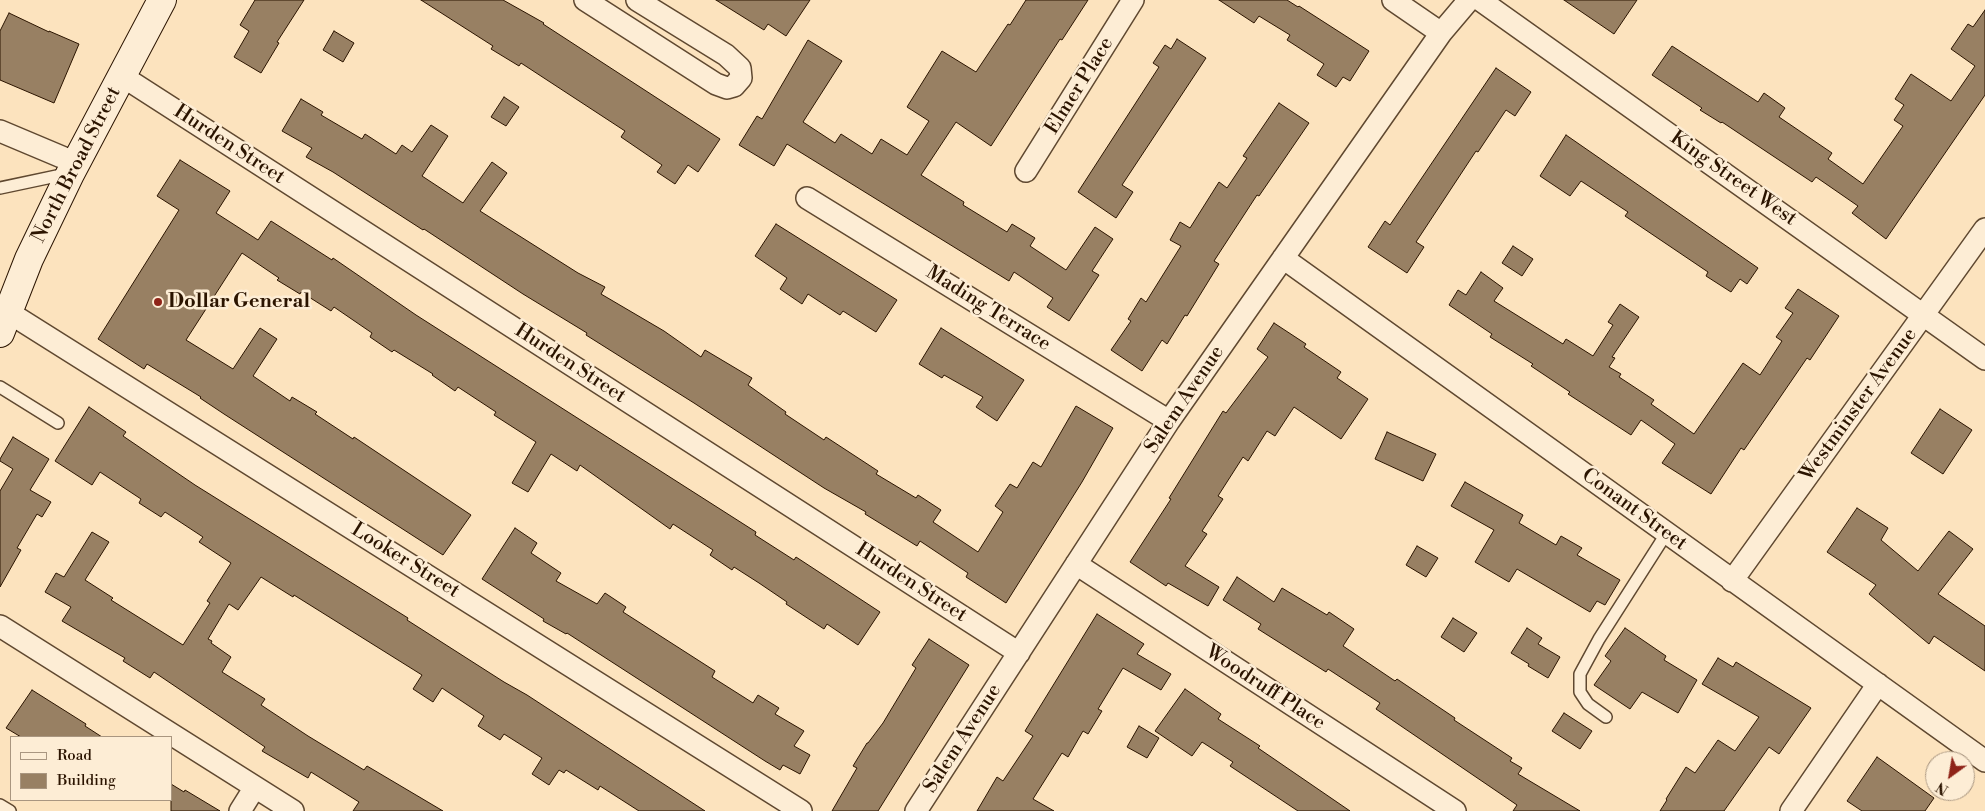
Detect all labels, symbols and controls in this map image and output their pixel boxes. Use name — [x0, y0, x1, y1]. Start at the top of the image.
street label: Elmer Place — [1041, 33, 1119, 139]
street label: North Broad Street — [27, 83, 127, 247]
street label: Hurden Street — [169, 100, 289, 190]
street label: King Street West — [1665, 126, 1801, 232]
street label: Mading Terrace — [921, 261, 1055, 357]
place label: Dollar General — [168, 290, 310, 314]
marker: Dollar General — [152, 296, 164, 308]
street label: Hurden Street — [510, 319, 630, 409]
street label: Westminster Avenue — [1795, 324, 1923, 486]
street label: Salem Avenue — [1140, 341, 1230, 459]
street label: Conant Street — [1577, 464, 1691, 556]
street label: Looker Street — [346, 518, 464, 604]
street label: Hurden Street — [851, 538, 971, 628]
street label: Woodruff Place — [1201, 640, 1329, 736]
street label: Salem Avenue — [919, 680, 1007, 798]
legend — [10, 736, 172, 801]
text: Road — [57, 746, 92, 765]
north arrow — [1925, 751, 1975, 801]
text: Building — [57, 771, 116, 790]
text: N — [1933, 777, 1952, 798]

